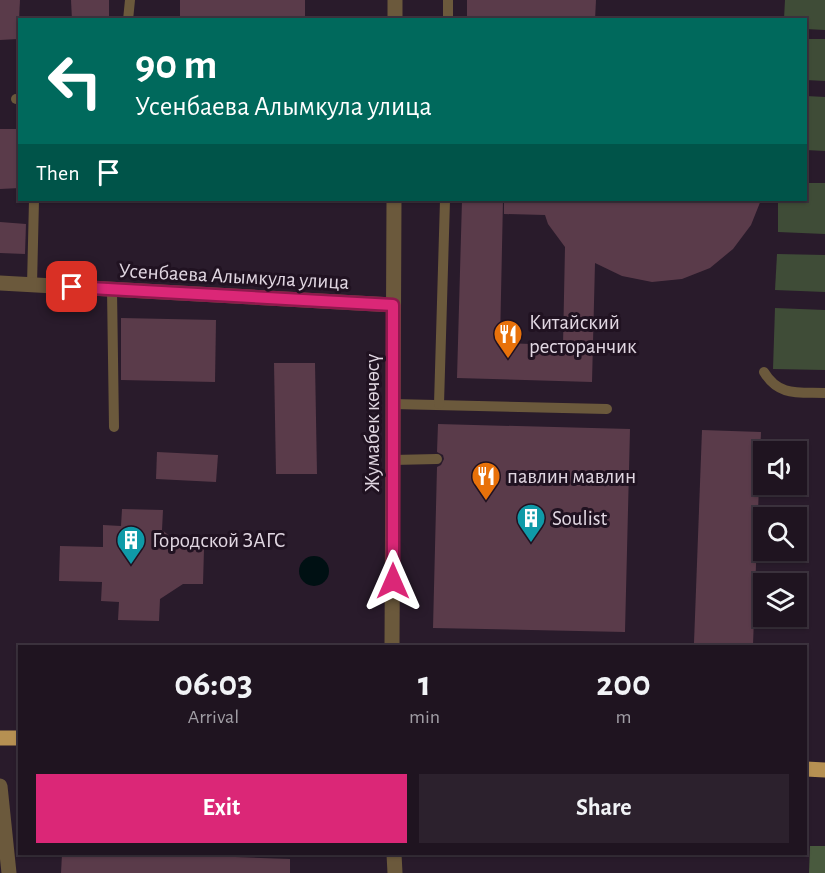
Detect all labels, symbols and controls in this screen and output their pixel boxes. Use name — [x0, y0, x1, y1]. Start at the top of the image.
icon: left — [36, 42, 114, 120]
text: 90 m — [135, 44, 217, 86]
text: Усенбаева Алымкула улица — [135, 93, 432, 120]
icon: arrive — [92, 156, 125, 189]
text: Then — [36, 162, 80, 184]
street label: Усенбаева Алымкула улица — [118, 260, 350, 293]
pin — [46, 261, 97, 312]
icon: arrive — [55, 270, 88, 303]
place label: Китайский ресторанчик — [529, 312, 637, 357]
restaurant icon: Китайский ресторанчик — [492, 318, 524, 360]
street label: Жумабек көчөсү — [362, 354, 383, 492]
map controls — [753, 441, 807, 627]
button: sound — [753, 441, 807, 495]
restaurant icon: павлин мавлин — [470, 460, 502, 502]
place label: павлин мавлин — [507, 466, 636, 487]
building icon: Soulist — [515, 502, 547, 544]
button: search — [753, 507, 807, 561]
place label: Soulist — [552, 508, 608, 529]
building icon: Городской ЗАГС — [115, 524, 147, 566]
place label: Городской ЗАГС — [152, 530, 286, 551]
position arrow — [361, 549, 425, 613]
button: layers — [753, 573, 807, 627]
text: 06:03 — [174, 666, 253, 702]
text: 1 — [418, 666, 431, 702]
text: 200 — [596, 666, 651, 702]
text: Arrival — [188, 707, 239, 727]
text: min — [409, 707, 440, 727]
text: m — [616, 707, 632, 727]
button: Exit — [36, 774, 407, 843]
button: Share — [419, 774, 789, 843]

